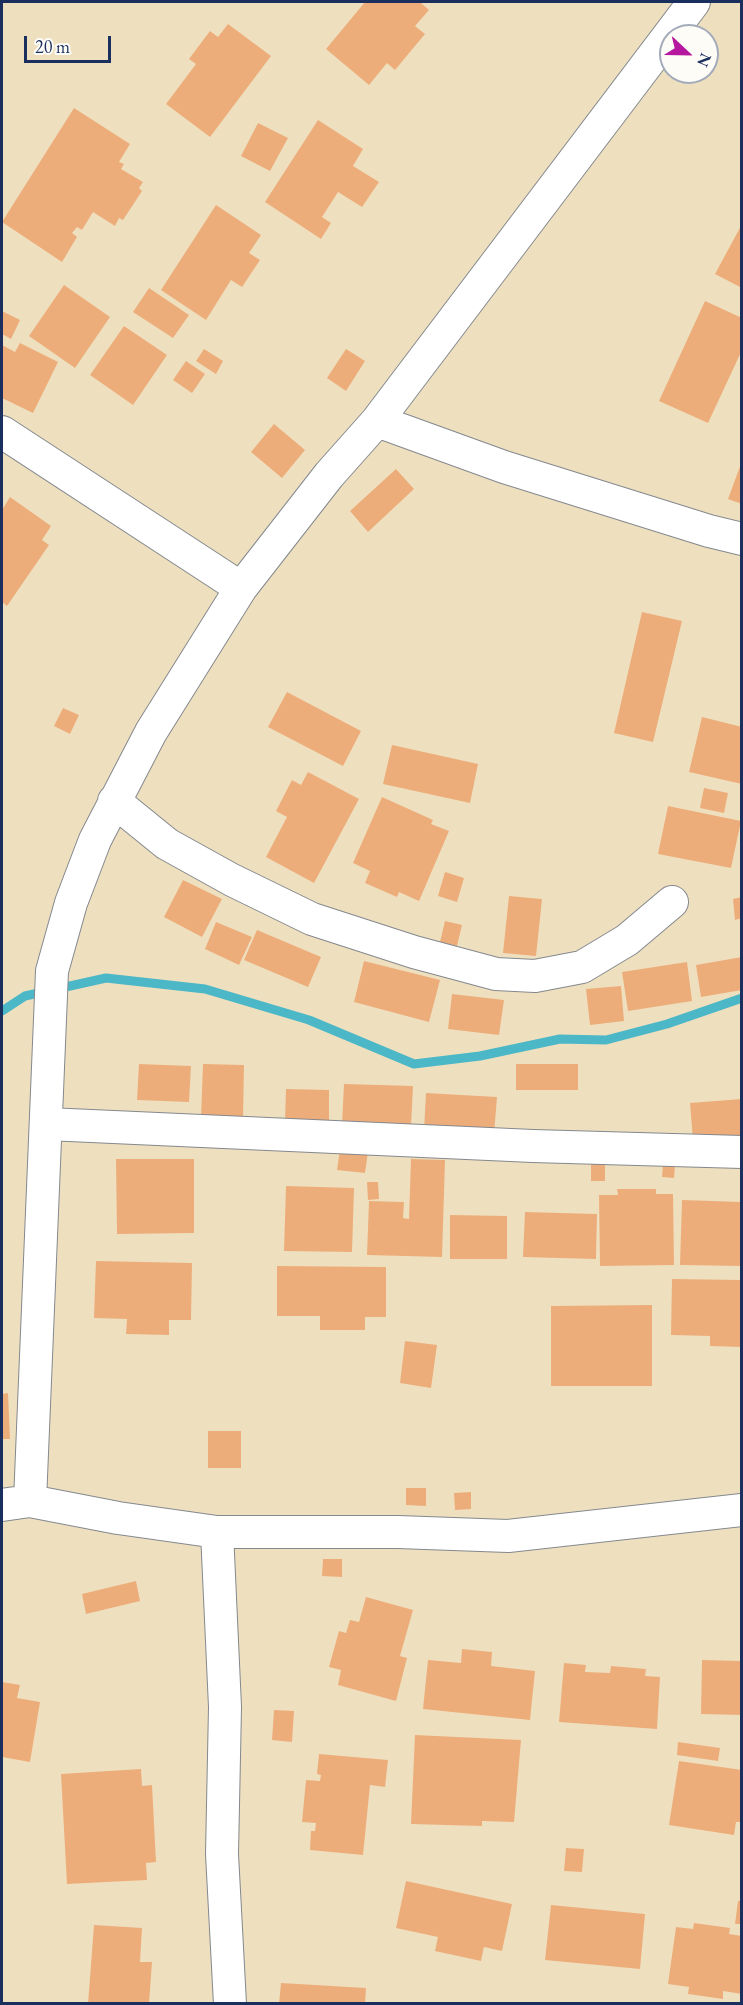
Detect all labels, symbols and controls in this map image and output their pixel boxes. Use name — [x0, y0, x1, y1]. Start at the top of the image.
scale bar — [27, 24, 114, 62]
north arrow — [659, 24, 719, 84]
text: 20 m — [35, 35, 70, 58]
text: N — [692, 50, 716, 70]

